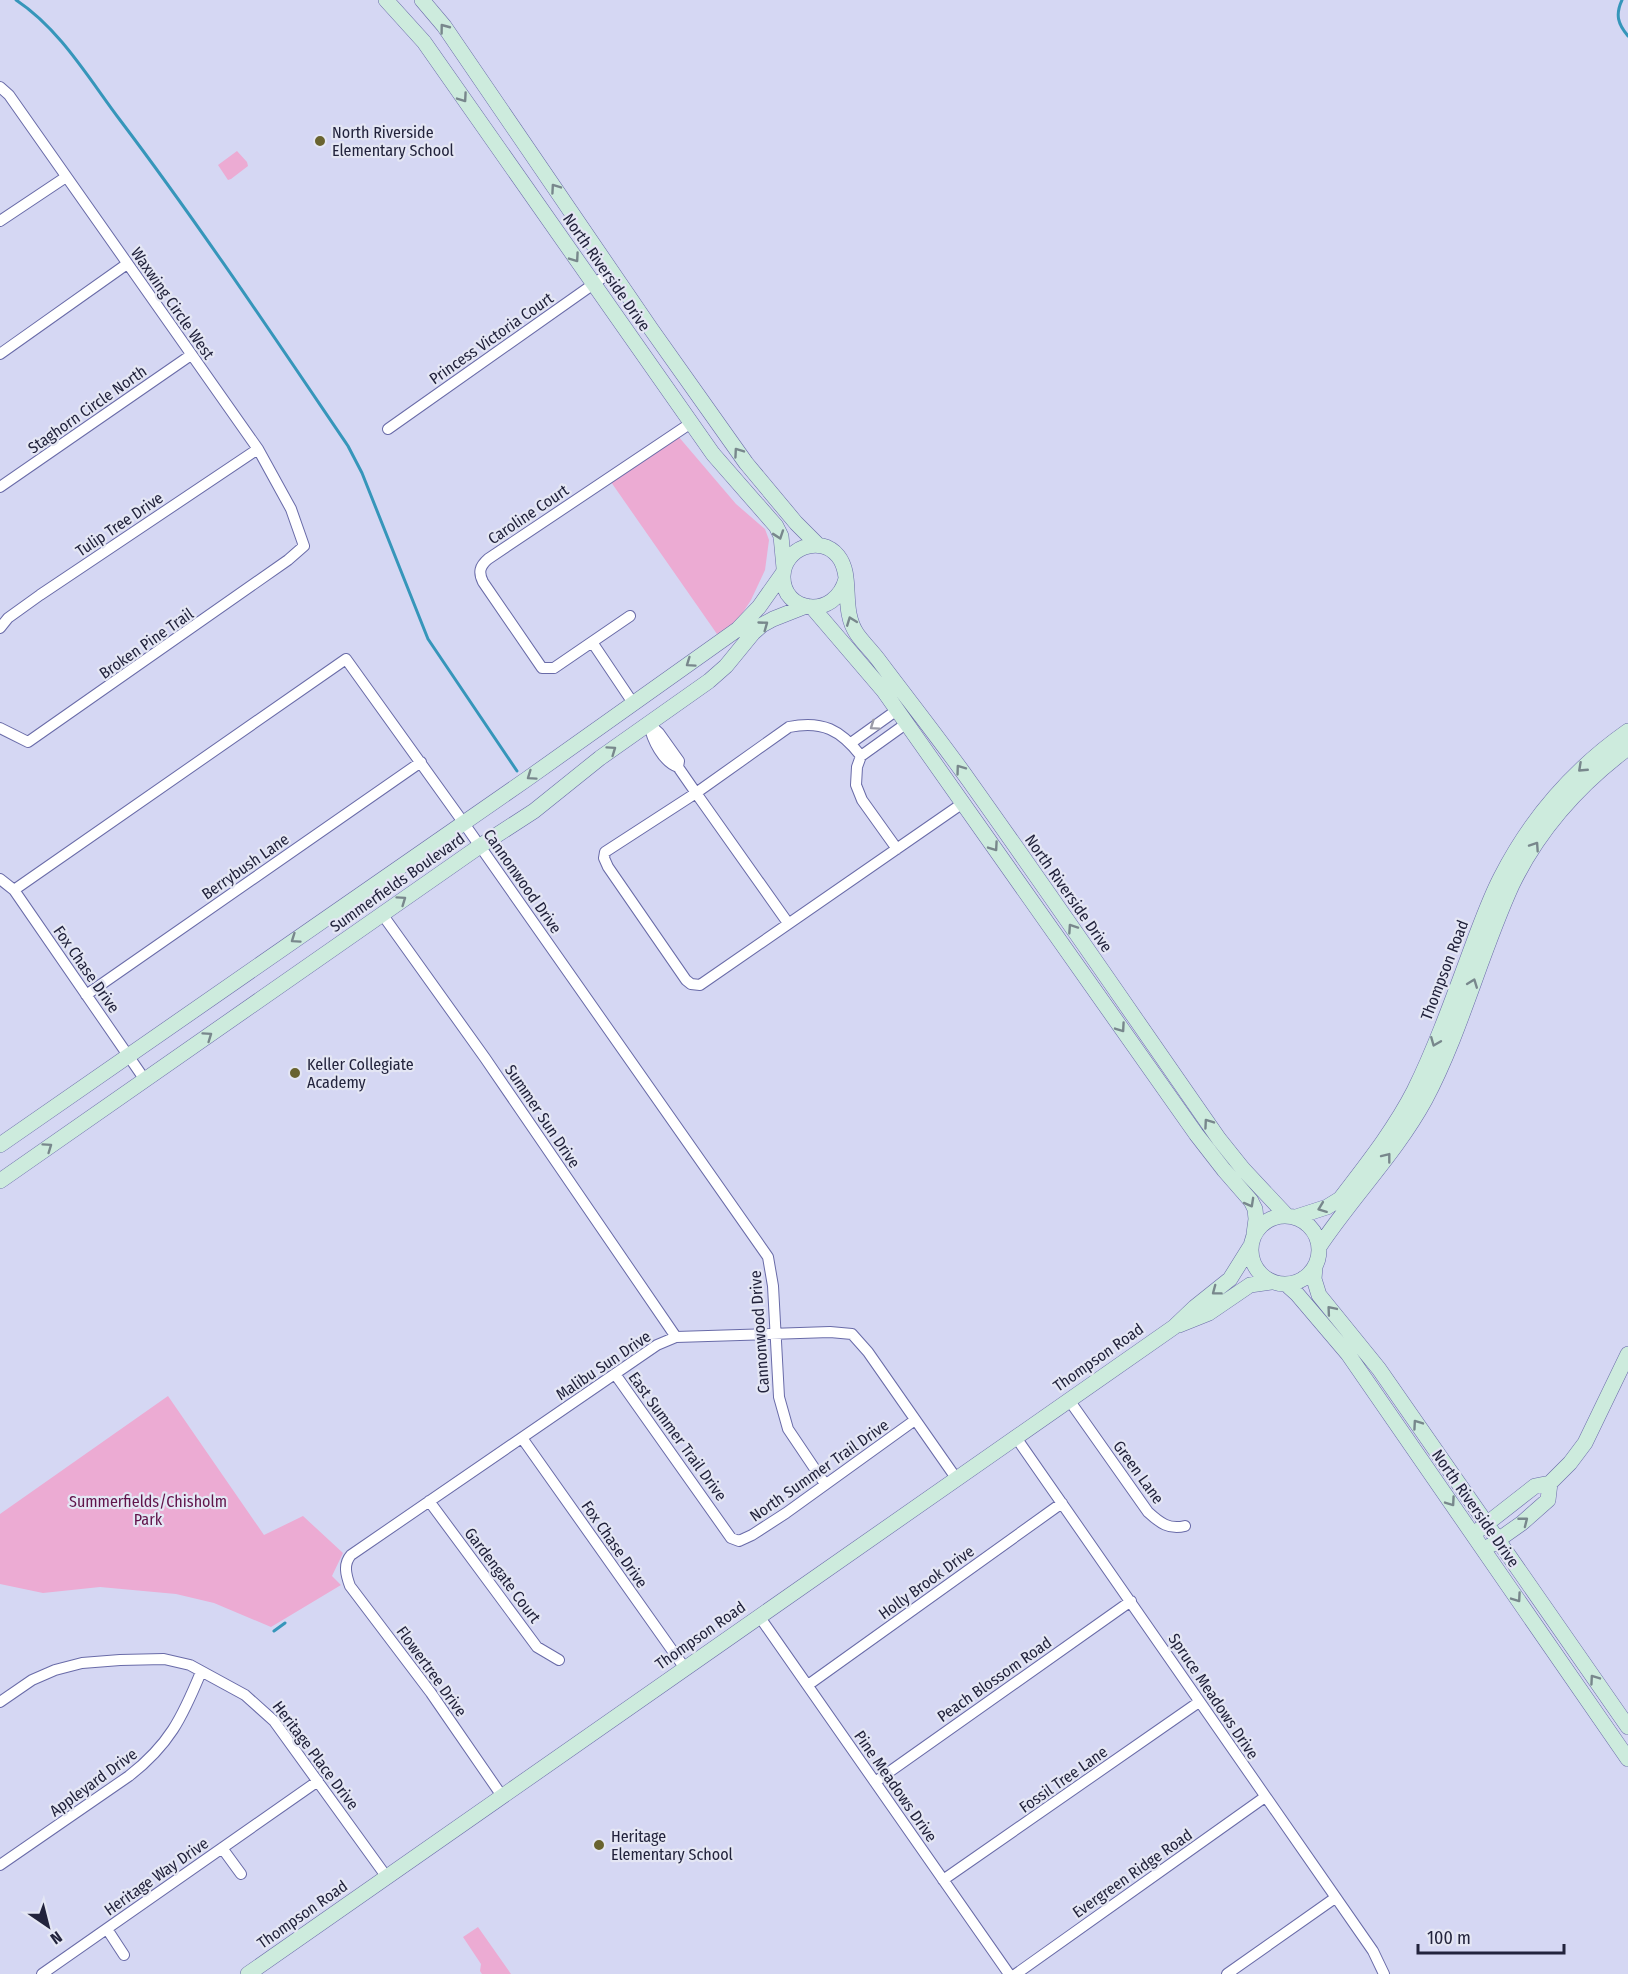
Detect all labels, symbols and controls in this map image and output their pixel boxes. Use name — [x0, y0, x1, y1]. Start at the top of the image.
one-way arrow — [440, 23, 451, 34]
one-way arrow — [456, 91, 467, 102]
place label: North Riverside Elementary School — [332, 123, 454, 160]
marker: North Riverside Elementary School — [313, 134, 327, 148]
one-way arrow — [551, 184, 562, 195]
street label: North Riverside Drive — [559, 210, 654, 335]
street label: Waxwing Circle West — [127, 244, 219, 364]
one-way arrow — [568, 251, 579, 262]
street label: Princess Victoria Court — [426, 288, 558, 388]
street label: Staghorn Circle North — [24, 361, 150, 457]
one-way arrow — [734, 447, 745, 458]
street label: Caroline Court — [484, 480, 573, 548]
street label: Tulip Tree Drive — [72, 488, 167, 561]
one-way arrow — [771, 529, 784, 540]
street label: Broken Pine Trail — [96, 604, 197, 683]
one-way arrow — [846, 616, 859, 626]
one-way arrow — [758, 621, 769, 632]
one-way arrow — [686, 656, 697, 667]
one-way arrow — [869, 719, 880, 730]
one-way arrow — [605, 746, 616, 757]
one-way arrow — [1579, 760, 1590, 771]
one-way arrow — [956, 764, 967, 775]
one-way arrow — [527, 768, 538, 779]
street label: Cannonwood Drive — [480, 825, 566, 937]
street label: Berrybush Lane — [198, 829, 293, 903]
street label: Summerfields Boulevard — [326, 829, 468, 936]
street label: North Riverside Drive — [1021, 831, 1116, 956]
one-way arrow — [987, 840, 998, 851]
one-way arrow — [1528, 842, 1539, 853]
one-way arrow — [396, 896, 407, 907]
street label: Thompson Road — [1417, 917, 1472, 1023]
street label: Fox Chase Drive — [50, 922, 124, 1017]
one-way arrow — [1068, 924, 1079, 935]
one-way arrow — [290, 932, 301, 943]
one-way arrow — [1466, 978, 1478, 989]
one-way arrow — [1114, 1021, 1125, 1032]
one-way arrow — [201, 1032, 212, 1043]
one-way arrow — [1430, 1036, 1443, 1047]
place label: Keller Collegiate Academy — [307, 1055, 414, 1092]
street label: Summer Sun Drive — [501, 1061, 584, 1172]
marker: Keller Collegiate Academy — [288, 1066, 302, 1080]
one-way arrow — [1204, 1118, 1215, 1129]
one-way arrow — [41, 1143, 52, 1154]
one-way arrow — [1379, 1153, 1390, 1164]
one-way arrow — [1243, 1197, 1255, 1208]
one-way arrow — [1317, 1201, 1328, 1213]
street label: Cannonwood Drive — [746, 1270, 773, 1394]
one-way arrow — [1212, 1284, 1223, 1295]
one-way arrow — [1327, 1306, 1338, 1317]
street label: Thompson Road — [1050, 1319, 1147, 1396]
street label: Malibu Sun Drive — [552, 1327, 654, 1404]
street label: East Summer Trail Drive — [624, 1368, 731, 1505]
street label: North Summer Trail Drive — [746, 1415, 892, 1526]
one-way arrow — [1413, 1420, 1424, 1431]
street label: Green Lane — [1109, 1437, 1168, 1508]
street label: North Riverside Drive — [1428, 1446, 1523, 1571]
park label: Summerfields/Chisholm Park — [69, 1492, 227, 1529]
one-way arrow — [1444, 1496, 1455, 1507]
street label: Fox Chase Drive — [578, 1497, 652, 1592]
one-way arrow — [1517, 1518, 1528, 1529]
street label: Gardengate Court — [461, 1524, 545, 1627]
street label: Holly Brook Drive — [875, 1541, 978, 1623]
one-way arrow — [1510, 1592, 1521, 1603]
street label: Thompson Road — [652, 1597, 749, 1674]
street label: Flowertree Drive — [392, 1622, 471, 1720]
street label: Spruce Meadows Drive — [1164, 1630, 1263, 1763]
street label: Peach Blossom Road — [934, 1633, 1055, 1726]
one-way arrow — [1590, 1674, 1601, 1685]
street label: Heritage Place Drive — [269, 1697, 363, 1813]
street label: Pine Meadows Drive — [850, 1727, 941, 1846]
street label: Fossil Tree Lane — [1016, 1742, 1111, 1817]
street label: Appleyard Drive — [46, 1744, 141, 1821]
street label: Evergreen Ridge Road — [1069, 1825, 1196, 1922]
place label: Heritage Elementary School — [611, 1827, 733, 1864]
street label: Heritage Way Drive — [101, 1833, 212, 1919]
marker: Heritage Elementary School — [592, 1838, 606, 1852]
street label: Thompson Road — [254, 1876, 351, 1953]
north arrow — [18, 1896, 78, 1956]
scale bar — [1418, 1917, 1564, 1955]
text: N — [47, 1927, 66, 1948]
text: 100 m — [1427, 1927, 1471, 1949]

